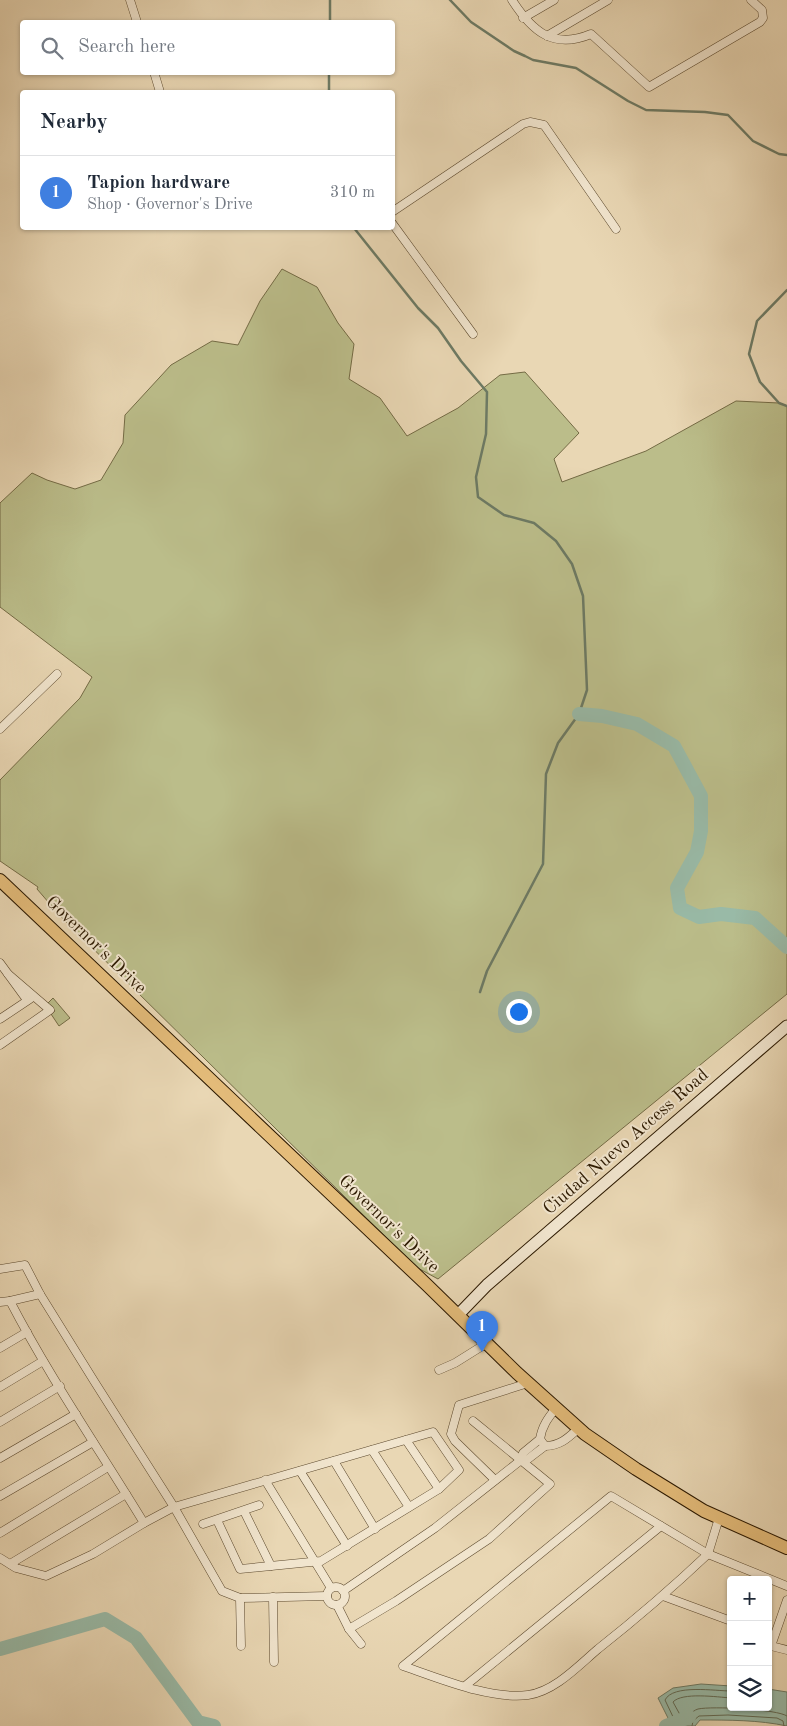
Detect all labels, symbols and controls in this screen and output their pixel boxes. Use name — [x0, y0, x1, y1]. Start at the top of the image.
search box — [20, 20, 395, 75]
icon: search — [38, 34, 66, 62]
text: Search here — [78, 38, 175, 57]
text: Nearby — [40, 112, 108, 133]
text: Tapion hardware — [87, 174, 230, 193]
text: 1 — [51, 185, 61, 201]
text: 310 m — [330, 185, 375, 201]
text: Shop · Governor's Drive — [87, 197, 253, 213]
street label: Governor's Drive — [42, 893, 150, 997]
your location — [506, 999, 532, 1025]
street label: Ciudad Nuevo Access Road — [540, 1066, 712, 1218]
street label: Governor's Drive — [335, 1172, 443, 1276]
pin: 1 — [466, 1311, 498, 1352]
map controls — [727, 1576, 772, 1711]
button: + — [727, 1576, 772, 1621]
button: − — [727, 1621, 772, 1666]
button: layers — [727, 1666, 772, 1711]

